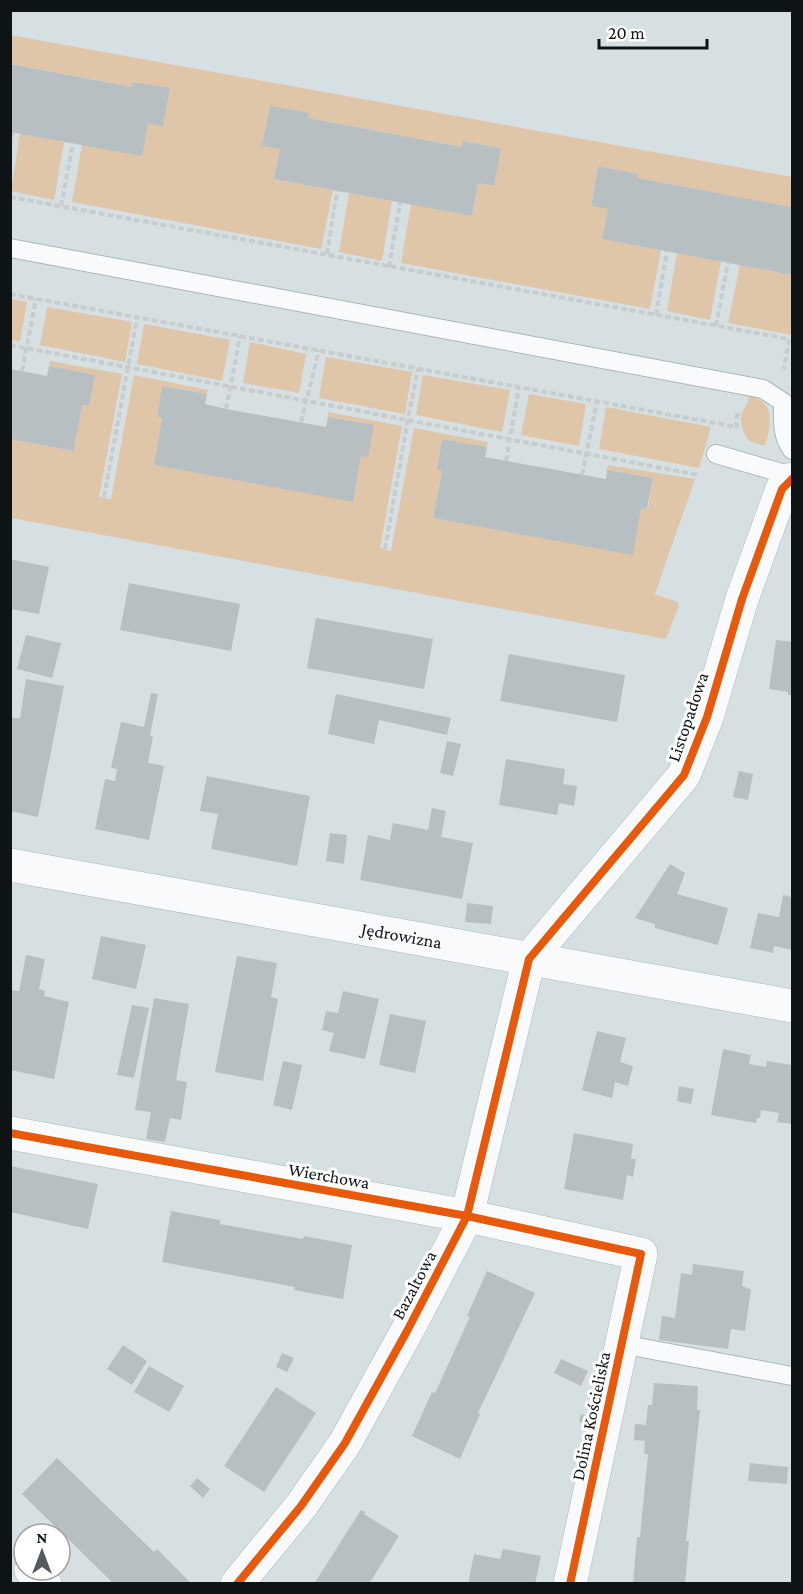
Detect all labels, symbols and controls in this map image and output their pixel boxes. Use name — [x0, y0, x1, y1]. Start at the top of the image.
scale bar — [599, 12, 707, 50]
text: 20 m — [608, 23, 645, 43]
street label: Listopadowa — [663, 670, 713, 764]
street label: Jędrowizna — [358, 918, 443, 953]
street label: Wierchowa — [287, 1159, 371, 1193]
street label: Bazaltowa — [388, 1247, 440, 1323]
street label: Dolina Kościeliska — [568, 1350, 614, 1482]
north arrow — [12, 1522, 72, 1582]
text: N — [37, 1529, 48, 1546]

